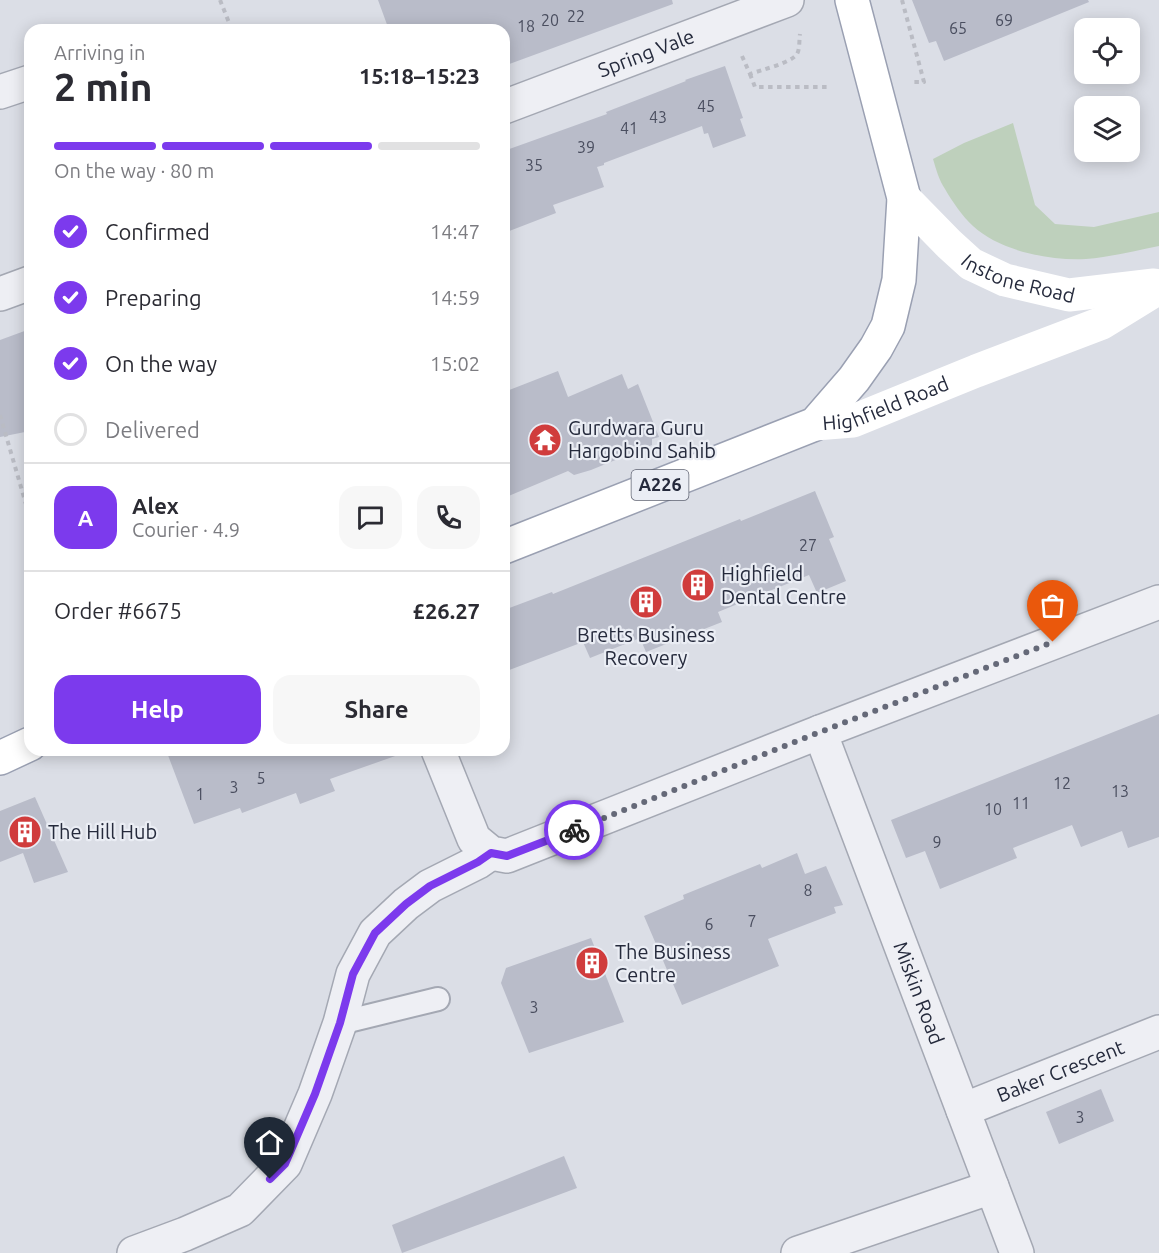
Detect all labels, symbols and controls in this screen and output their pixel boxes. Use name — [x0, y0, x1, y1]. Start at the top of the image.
house number: 22 — [567, 7, 585, 25]
house number: 20 — [541, 11, 559, 29]
house number: 69 — [995, 11, 1013, 29]
house number: 18 — [517, 17, 535, 35]
map controls — [1074, 18, 1140, 162]
button: locate — [1074, 18, 1140, 84]
house number: 65 — [949, 19, 967, 37]
street label: Spring Vale — [595, 24, 697, 81]
text: Arriving in — [54, 41, 145, 64]
text: 15:18–15:23 — [359, 63, 480, 88]
text: 2 min — [54, 65, 153, 108]
button: layers — [1074, 96, 1140, 162]
house number: 45 — [697, 97, 715, 115]
house number: 43 — [649, 108, 667, 126]
house number: 41 — [620, 119, 638, 137]
house number: 39 — [577, 138, 595, 156]
house number: 35 — [525, 156, 543, 174]
text: On the way · 80 m — [54, 159, 214, 182]
icon: check — [54, 215, 87, 248]
text: Confirmed — [105, 219, 210, 244]
text: 14:47 — [430, 220, 480, 243]
street label: Instone Road — [957, 249, 1077, 307]
icon: check — [54, 281, 87, 314]
text: Preparing — [105, 285, 202, 310]
text: 14:59 — [430, 286, 480, 309]
icon: check — [54, 347, 87, 380]
text: On the way — [105, 351, 217, 376]
text: 15:02 — [430, 352, 480, 375]
street label: Highfield Road — [822, 371, 952, 434]
place label: Gurdwara Guru Hargobind Sahib — [568, 416, 716, 462]
text: Delivered — [105, 417, 200, 442]
temple icon: Gurdwara Guru Hargobind Sahib — [527, 422, 563, 458]
road number: A226 — [632, 470, 688, 500]
button: chat — [339, 486, 402, 549]
button: phone — [417, 486, 480, 549]
text: Alex — [132, 493, 179, 518]
text: A — [78, 505, 93, 530]
text: Courier · 4.9 — [132, 518, 240, 541]
house number: 27 — [799, 536, 817, 554]
place label: Highfield Dental Centre — [721, 562, 847, 608]
building icon: Highfield Dental Centre — [680, 567, 716, 603]
pin — [1027, 580, 1078, 642]
building icon: Bretts Business Recovery — [628, 584, 664, 620]
icon: bag — [1036, 589, 1069, 622]
text: Order #6675 — [54, 598, 182, 623]
text: £26.27 — [413, 598, 480, 623]
place label: Bretts Business Recovery — [577, 623, 715, 669]
button: Help — [54, 675, 261, 744]
button: Share — [273, 675, 480, 744]
house number: 5 — [256, 769, 266, 787]
house number: 12 — [1053, 774, 1071, 792]
house number: 3 — [229, 778, 239, 796]
house number: 13 — [1111, 782, 1129, 800]
house number: 1 — [195, 785, 205, 803]
house number: 11 — [1012, 794, 1030, 812]
courier — [544, 800, 604, 860]
house number: 10 — [984, 800, 1002, 818]
building icon: The Hill Hub — [7, 814, 43, 850]
icon: bike — [558, 814, 591, 847]
place label: The Hill Hub — [48, 820, 157, 843]
house number: 9 — [932, 833, 942, 851]
house number: 8 — [803, 881, 813, 899]
house number: 7 — [747, 912, 757, 930]
house number: 6 — [704, 915, 714, 933]
street label: Miskin Road — [889, 938, 949, 1047]
place label: The Business Centre — [615, 940, 731, 986]
building icon: The Business Centre — [574, 945, 610, 981]
house number: 3 — [529, 998, 539, 1016]
street label: Baker Crescent — [993, 1035, 1128, 1106]
house number: 3 — [1075, 1108, 1085, 1126]
pin — [244, 1117, 295, 1179]
icon: home — [253, 1126, 286, 1159]

